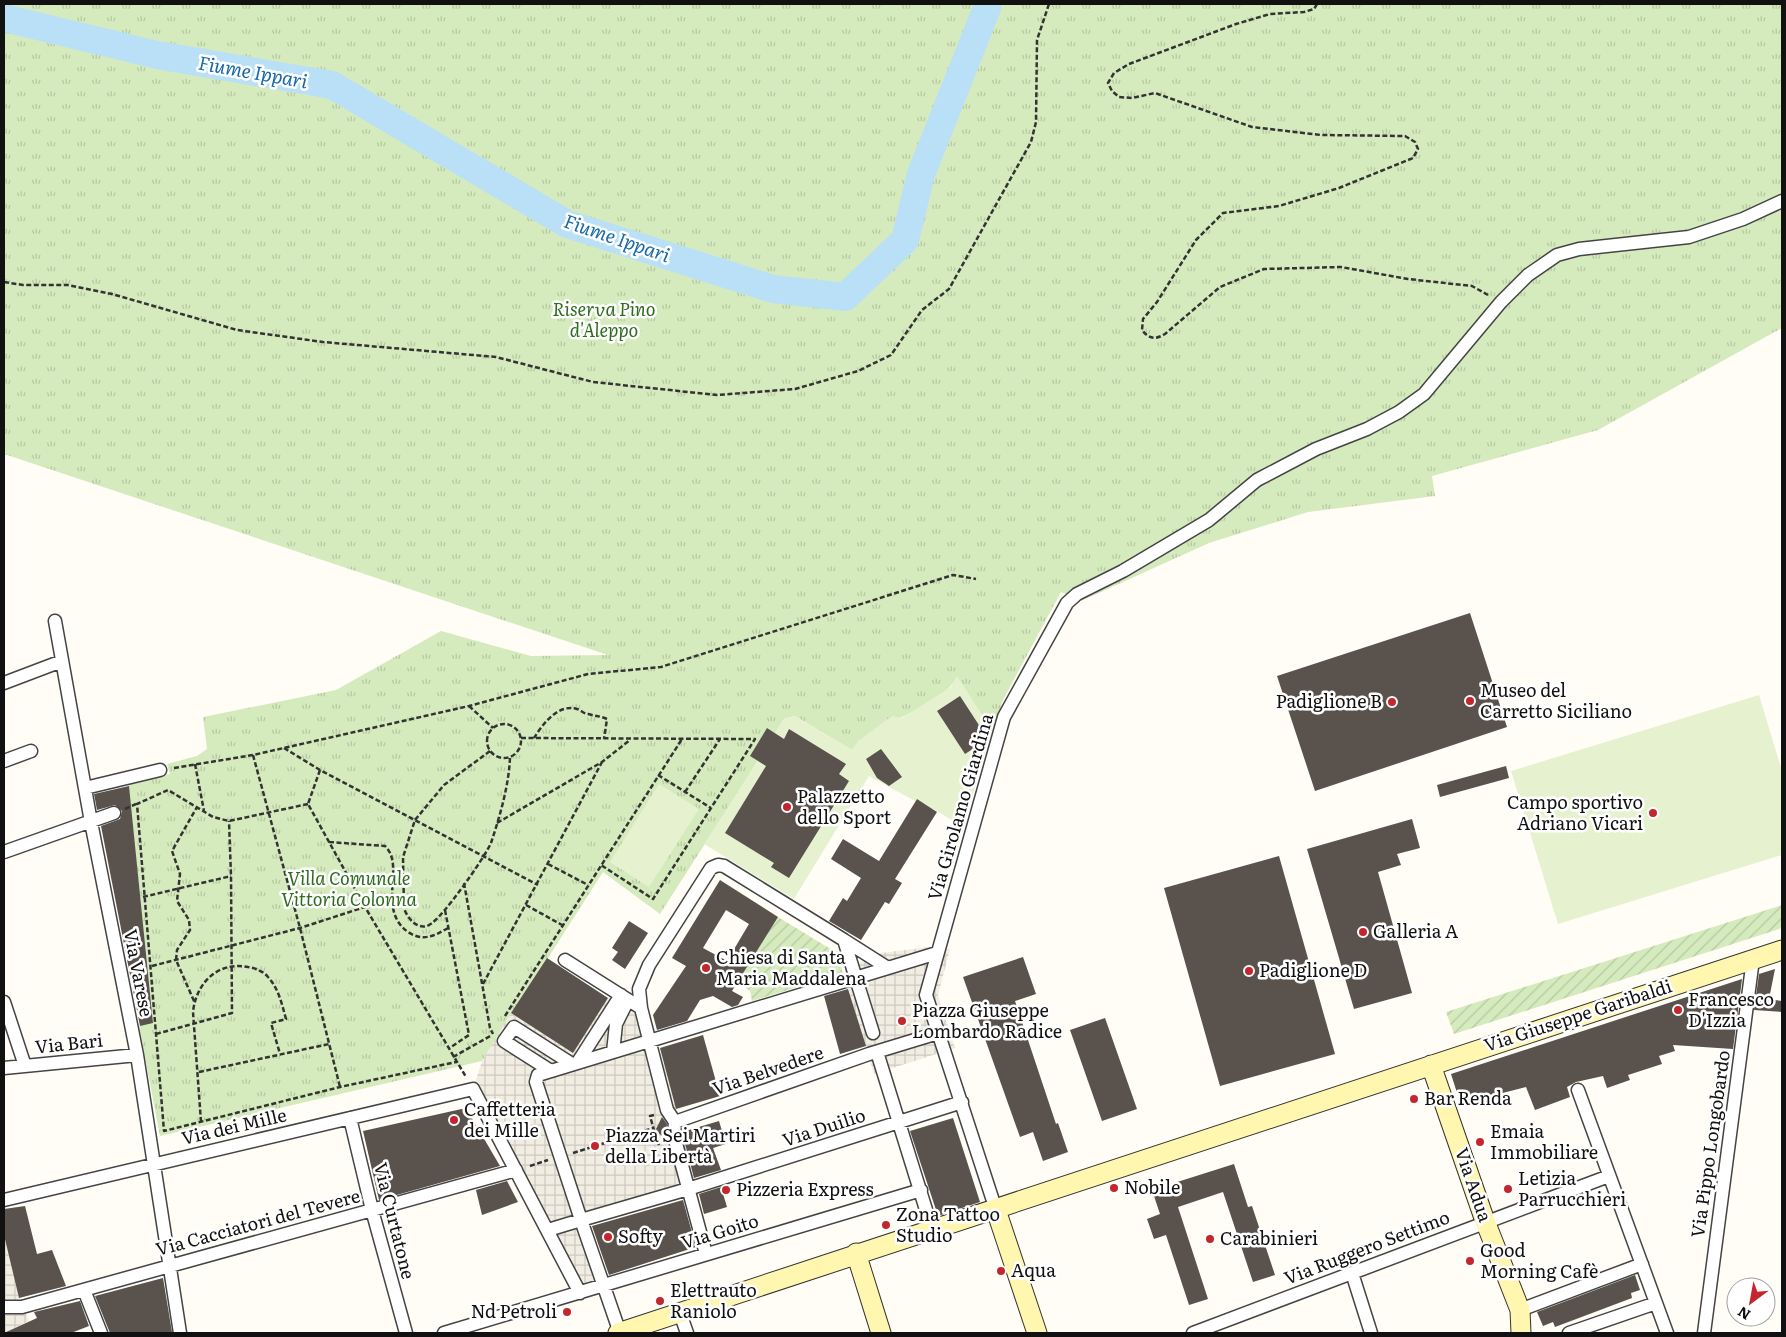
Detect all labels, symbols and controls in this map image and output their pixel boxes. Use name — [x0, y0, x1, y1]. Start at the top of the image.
water label: Fiume Ippari — [196, 48, 310, 94]
water label: Fiume Ippari — [561, 206, 674, 268]
park label: Riserva Pino d'Aleppo — [553, 295, 656, 343]
place label: Museo del Carretto Siciliano — [1480, 676, 1632, 724]
place label: Padiglione B — [1276, 687, 1382, 714]
marker: Museo del Carretto Siciliano — [1464, 695, 1476, 707]
marker: Padiglione B — [1386, 696, 1398, 708]
street label: Via Girolamo Giardina — [920, 710, 999, 903]
place label: Palazzetto dello Sport — [797, 782, 892, 830]
place label: Campo sportivo Adriano Vicari — [1507, 788, 1643, 836]
marker: Palazzetto dello Sport — [781, 801, 793, 813]
marker: Campo sportivo Adriano Vicari — [1647, 807, 1659, 819]
park label: Villa Comunale Vittoria Colonna — [281, 864, 417, 912]
place label: Galleria A — [1373, 917, 1458, 944]
marker: Galleria A — [1357, 926, 1369, 938]
street label: Via Varese — [118, 927, 161, 1019]
place label: Chiesa di Santa Maria Maddalena — [716, 943, 867, 991]
place label: Padiglione D — [1259, 956, 1367, 983]
marker: Chiesa di Santa Maria Maddalena — [700, 962, 712, 974]
marker: Padiglione D — [1243, 965, 1255, 977]
street label: Via Giuseppe Garibaldi — [1480, 971, 1675, 1058]
place label: Francesco D'Izzia — [1688, 985, 1774, 1033]
place label: Piazza Giuseppe Lombardo Radice — [912, 996, 1062, 1044]
marker: Francesco D'Izzia — [1672, 1004, 1684, 1016]
marker: Piazza Giuseppe Lombardo Radice — [896, 1015, 908, 1027]
street label: Via Bari — [33, 1026, 104, 1060]
street label: Via Belvedere — [708, 1038, 827, 1101]
street label: Via Pippo Longobardo — [1683, 1048, 1736, 1239]
place label: Bar Renda — [1424, 1084, 1512, 1111]
marker: Bar Renda — [1408, 1093, 1420, 1105]
place label: Caffetteria dei Mille — [464, 1095, 556, 1143]
street label: Via dei Mille — [178, 1100, 289, 1151]
street label: Via Duilio — [778, 1100, 869, 1153]
marker: Caffetteria dei Mille — [448, 1114, 460, 1126]
place label: Emaia Immobiliare — [1490, 1117, 1598, 1165]
place label: Piazza Sei Martiri della Libertà — [605, 1121, 756, 1169]
marker: Emaia Immobiliare — [1474, 1136, 1486, 1148]
marker: Piazza Sei Martiri della Libertà — [589, 1140, 601, 1152]
street label: Via Adua — [1449, 1144, 1500, 1226]
street label: Via Curtatone — [368, 1159, 423, 1282]
place label: Letizia Parrucchieri — [1518, 1164, 1626, 1212]
place label: Nobile — [1124, 1173, 1180, 1200]
place label: Pizzeria Express — [736, 1175, 874, 1202]
street label: Via Cacciatori del Tevere — [152, 1181, 363, 1262]
marker: Nobile — [1108, 1182, 1120, 1194]
marker: Letizia Parrucchieri — [1502, 1183, 1514, 1195]
marker: Pizzeria Express — [720, 1184, 732, 1196]
place label: Zona Tattoo Studio — [896, 1200, 1000, 1248]
street label: Via Ruggero Settimo — [1280, 1203, 1453, 1291]
street label: Via Goito — [678, 1206, 762, 1255]
marker: Zona Tattoo Studio — [880, 1219, 892, 1231]
place label: Softy — [618, 1222, 664, 1249]
place label: Carabinieri — [1220, 1224, 1318, 1251]
marker: Softy — [602, 1231, 614, 1243]
marker: Carabinieri — [1204, 1233, 1216, 1245]
place label: Good Morning Cafè — [1480, 1236, 1598, 1284]
marker: Good Morning Cafè — [1464, 1255, 1476, 1267]
place label: Aqua — [1011, 1256, 1056, 1283]
marker: Aqua — [995, 1265, 1007, 1277]
place label: Elettrauto Raniolo — [670, 1276, 757, 1324]
north arrow — [1726, 1277, 1776, 1327]
marker: Elettrauto Raniolo — [654, 1295, 666, 1307]
place label: Nd Petroli — [471, 1297, 557, 1324]
text: N — [1733, 1302, 1754, 1325]
marker: Nd Petroli — [561, 1306, 573, 1318]

